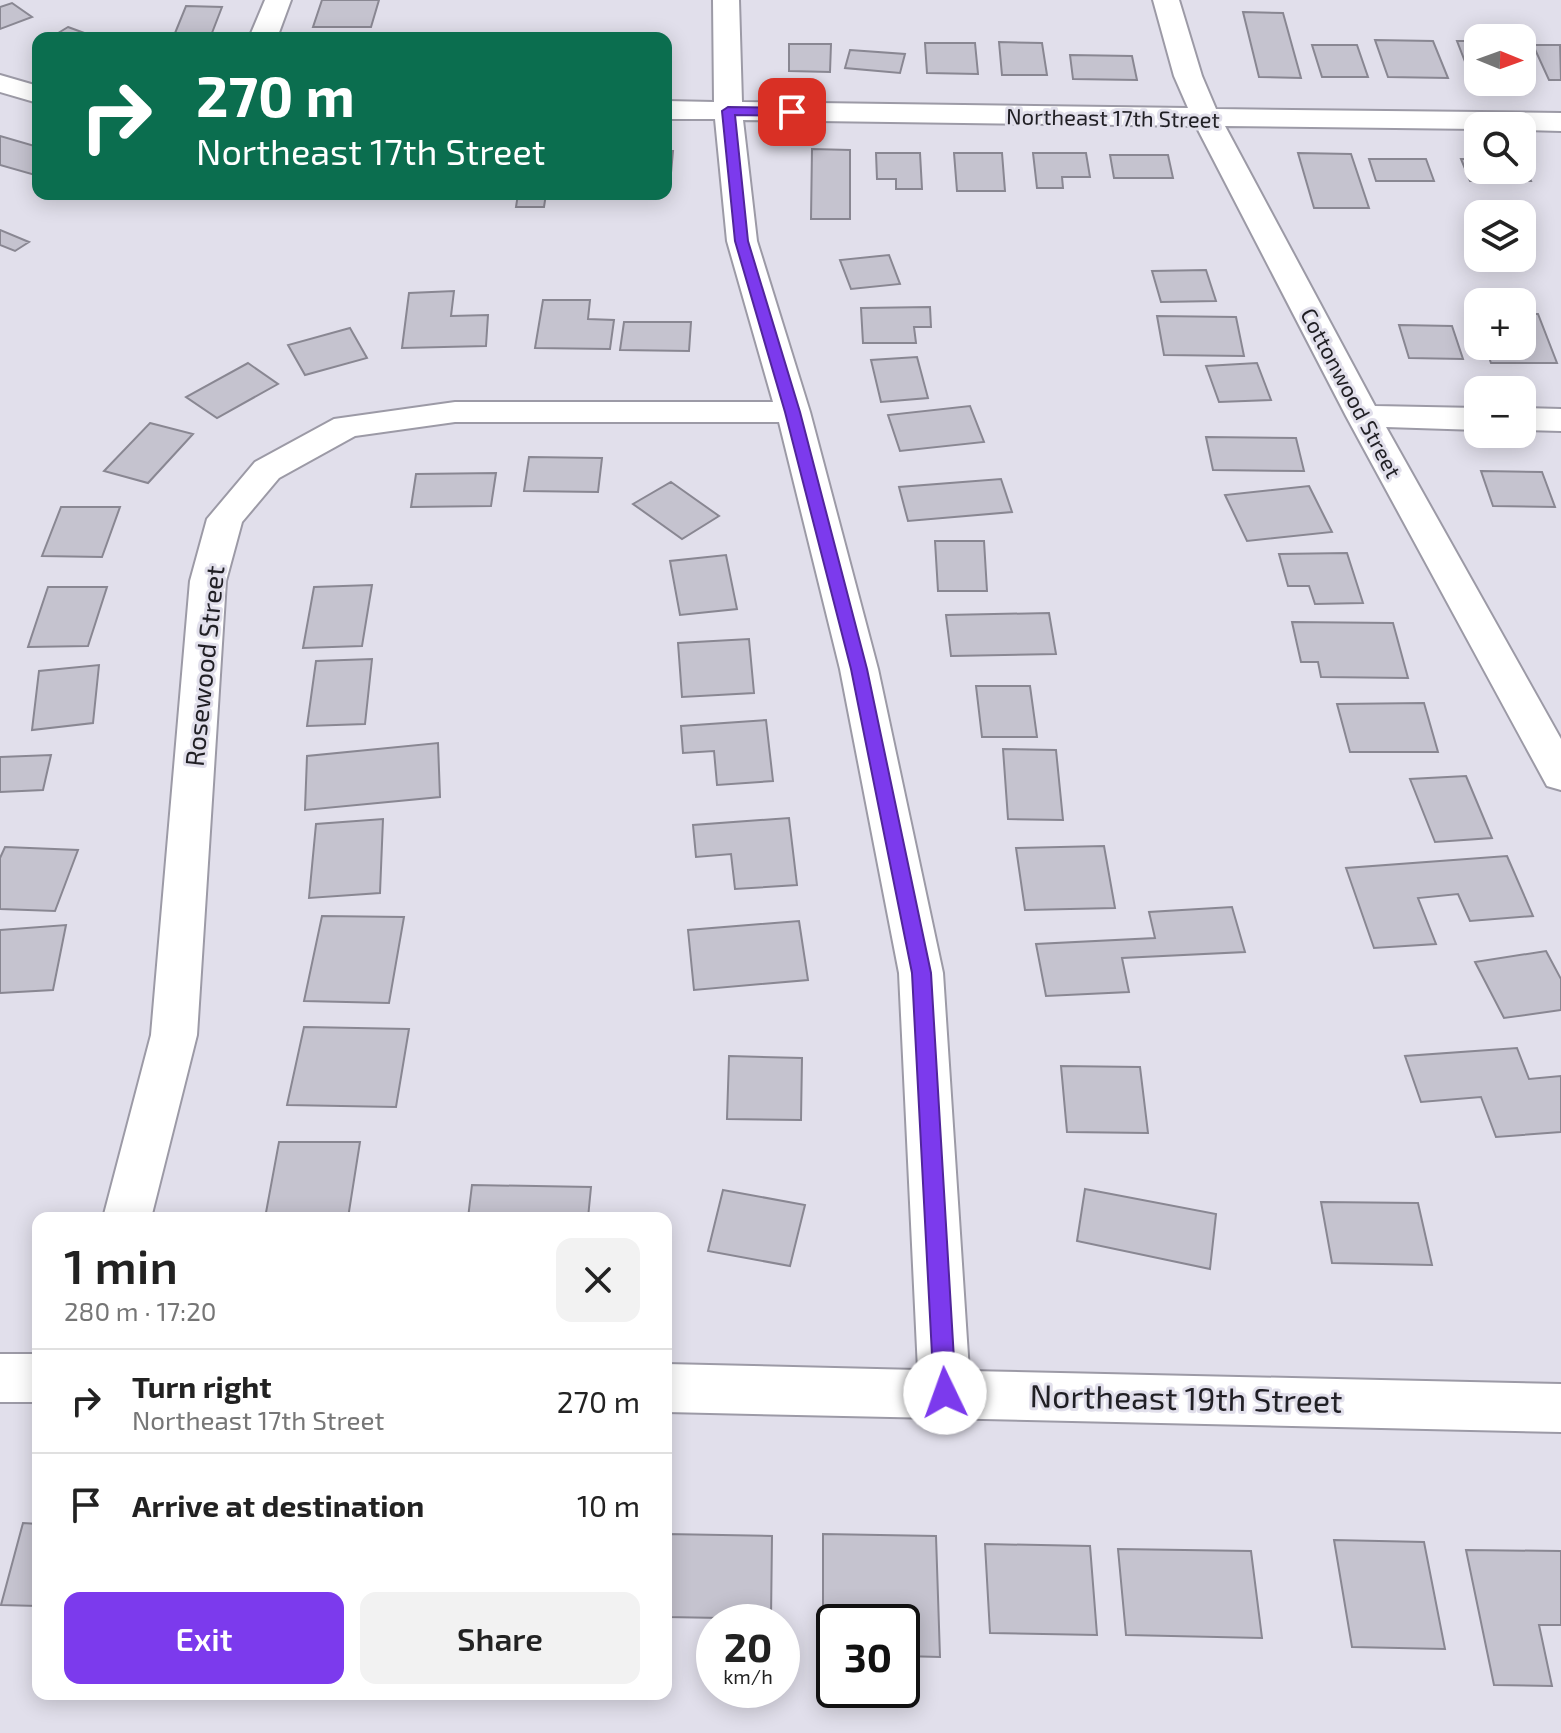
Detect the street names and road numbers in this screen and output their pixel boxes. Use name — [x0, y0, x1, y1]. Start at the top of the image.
street label: Northeast 17th Street — [1006, 102, 1220, 132]
street label: Cottonwood Street — [1296, 303, 1408, 482]
street label: Rosewood Street — [178, 564, 229, 768]
street label: Northeast 19th Street — [1029, 1375, 1343, 1419]

